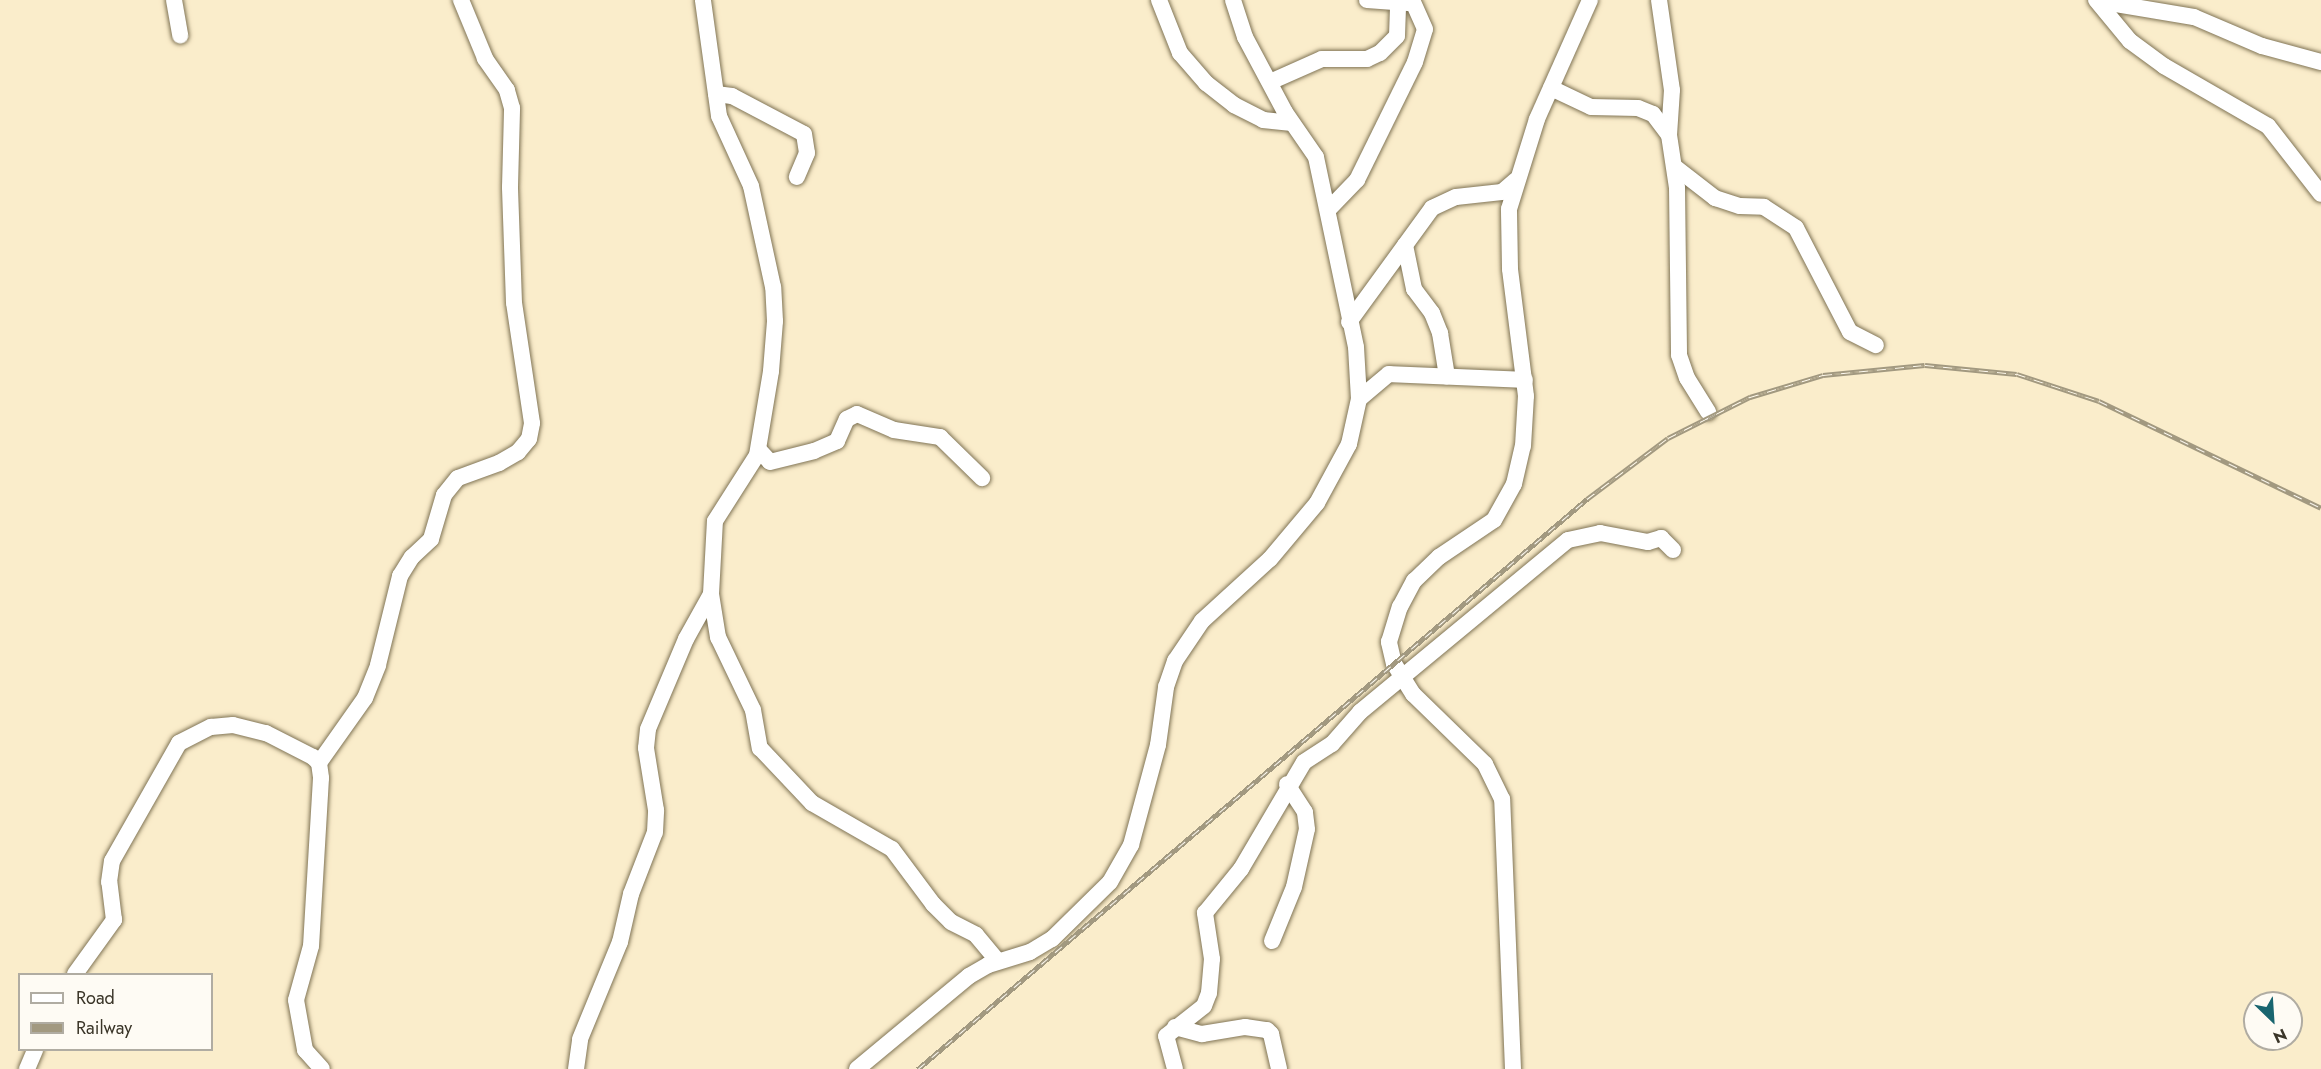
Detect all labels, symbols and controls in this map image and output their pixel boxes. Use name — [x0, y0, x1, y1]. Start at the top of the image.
legend — [18, 973, 213, 1051]
text: Road — [76, 985, 115, 1011]
north arrow — [2243, 991, 2303, 1051]
text: Railway — [76, 1015, 132, 1041]
text: N — [2269, 1023, 2291, 1049]

